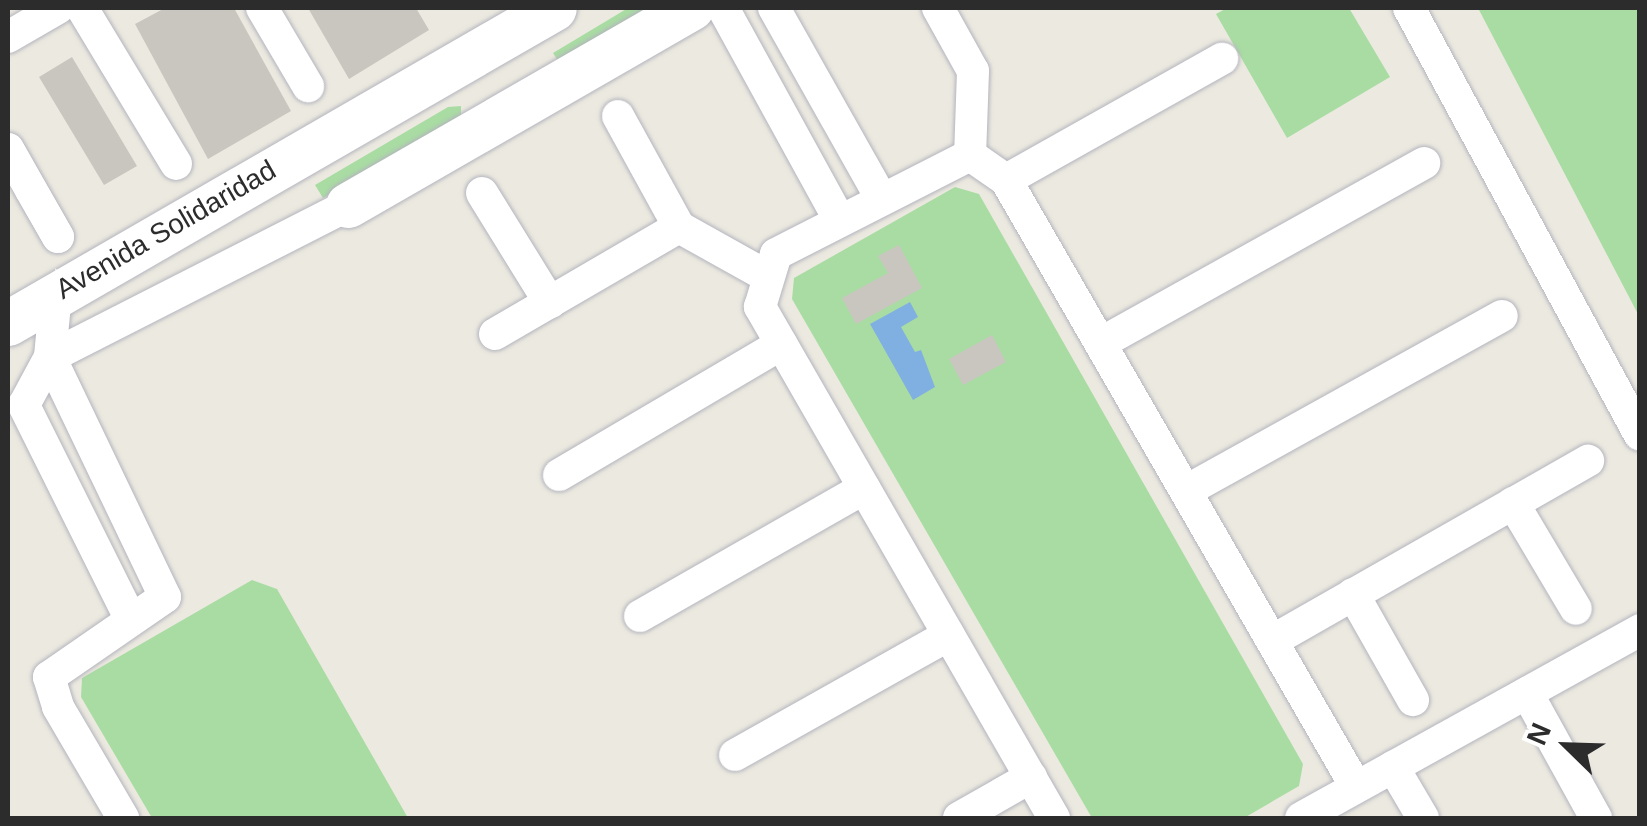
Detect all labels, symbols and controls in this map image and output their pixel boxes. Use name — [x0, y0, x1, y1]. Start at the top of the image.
street label: Avenida Solidaridad — [50, 153, 282, 307]
north arrow — [1517, 696, 1617, 796]
text: N — [1521, 719, 1557, 749]

